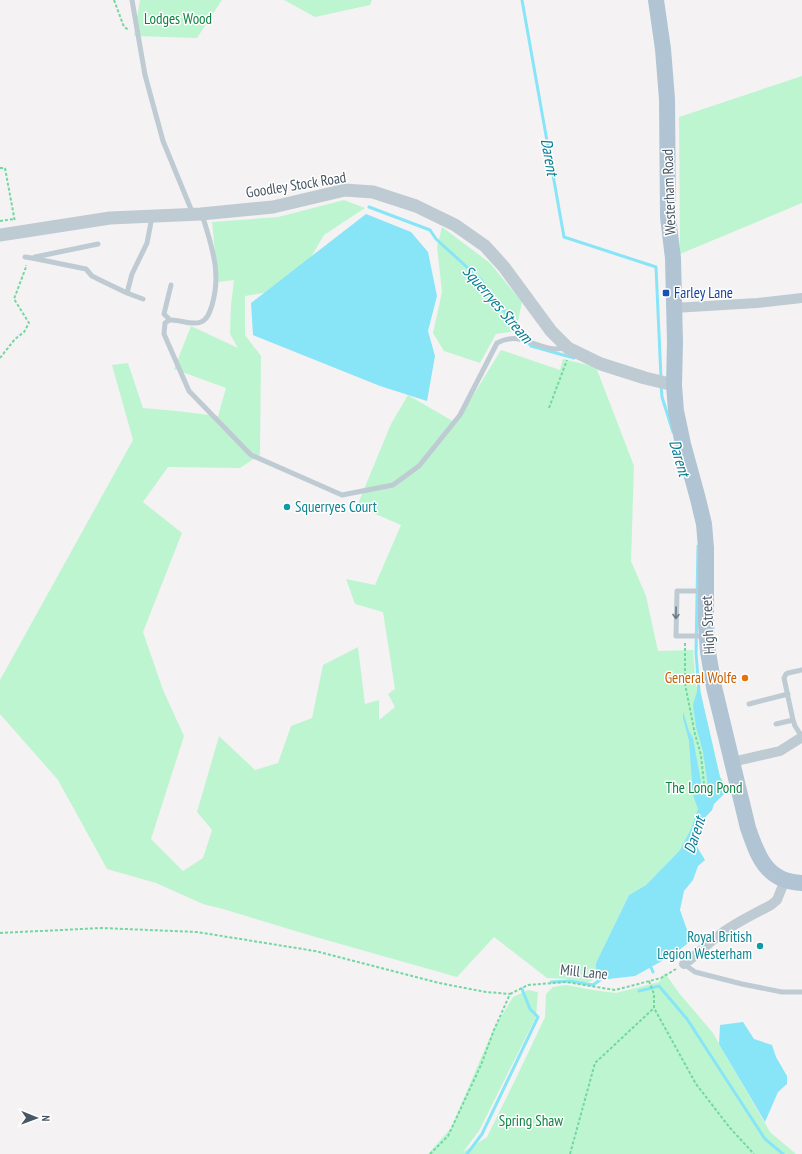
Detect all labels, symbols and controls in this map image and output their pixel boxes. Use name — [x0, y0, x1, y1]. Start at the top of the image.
park label: Lodges Wood — [144, 9, 212, 28]
water label: Darent — [537, 137, 563, 179]
street label: Westerham Road — [658, 149, 679, 235]
street label: Goodley Stock Road — [244, 167, 347, 202]
water label: Squerryes Stream — [459, 261, 538, 348]
place label: Farley Lane — [674, 283, 733, 302]
marker: Farley Lane — [661, 288, 671, 298]
water label: Darent — [665, 437, 695, 480]
place label: Squerryes Court — [295, 497, 377, 516]
marker: Squerryes Court — [282, 502, 292, 512]
street label: High Street — [696, 595, 719, 655]
one-way arrow — [672, 606, 680, 619]
place label: General Wolfe — [665, 668, 737, 687]
marker: General Wolfe — [740, 673, 750, 683]
park label: The Long Pond — [666, 778, 742, 797]
water label: Darent — [679, 813, 710, 856]
place label: Royal British Legion Westerham — [657, 927, 752, 963]
marker: Royal British Legion Westerham — [755, 941, 765, 951]
street label: Mill Lane — [559, 960, 609, 983]
north arrow — [16, 1098, 56, 1138]
park label: Spring Shaw — [499, 1111, 563, 1130]
text: N — [39, 1115, 53, 1121]

